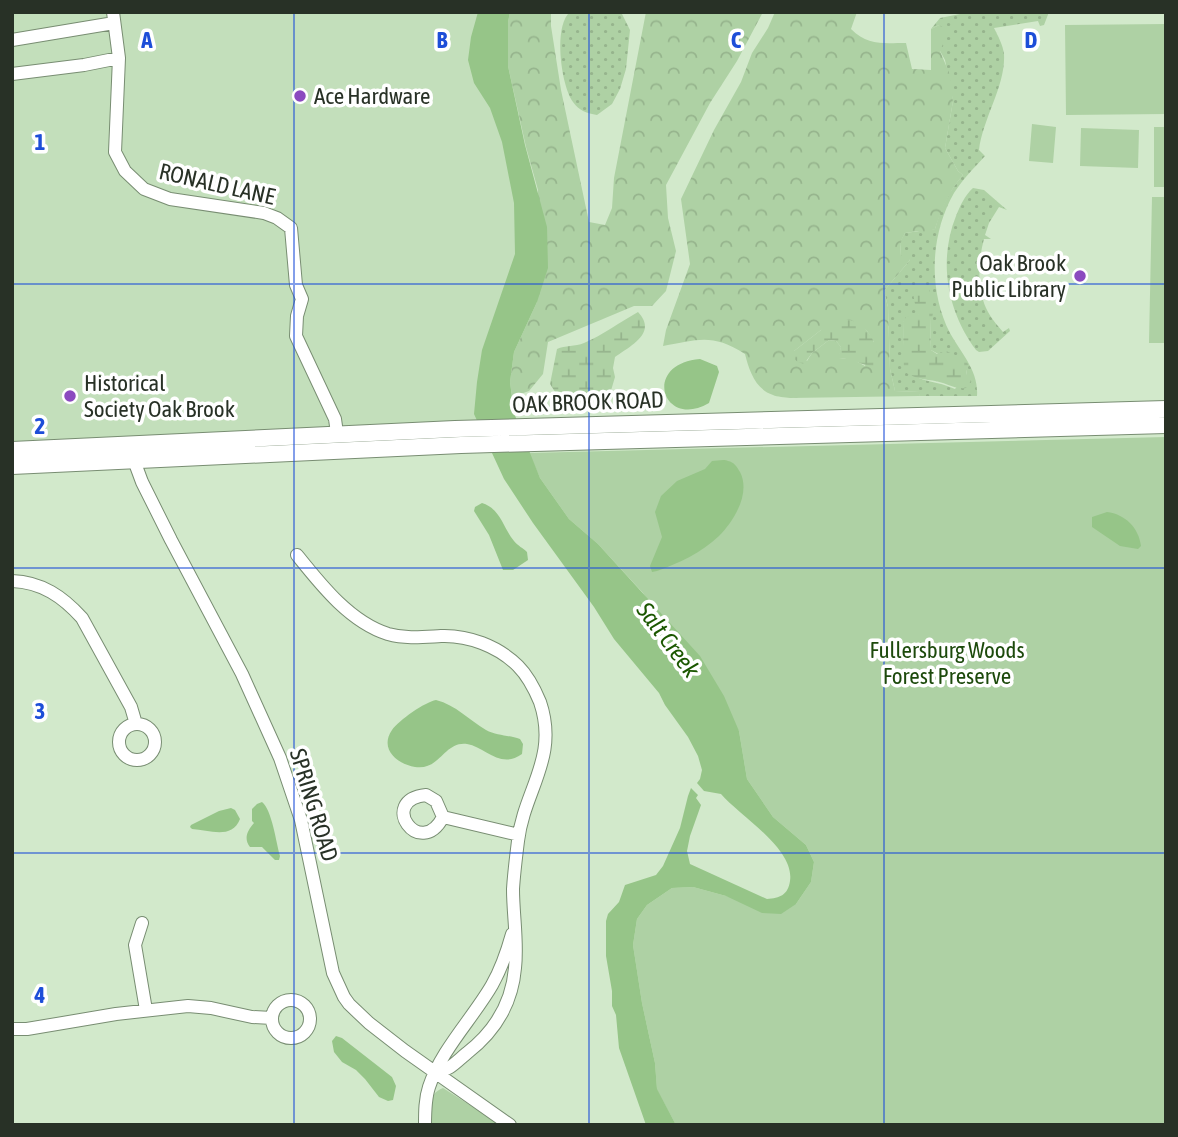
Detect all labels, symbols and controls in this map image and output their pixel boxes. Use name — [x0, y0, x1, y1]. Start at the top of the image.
text: A — [140, 27, 153, 53]
text: B — [437, 27, 448, 53]
text: C — [731, 27, 742, 53]
text: D — [1025, 27, 1038, 53]
place label: Ace Hardware — [314, 83, 431, 109]
marker: Ace Hardware — [292, 88, 308, 104]
text: 1 — [35, 129, 46, 155]
street label: RONALD LANE — [157, 158, 278, 210]
place label: Oak Brook Public Library — [951, 250, 1066, 302]
marker: Oak Brook Public Library — [1072, 268, 1088, 284]
place label: Historical Society Oak Brook — [84, 370, 235, 422]
street label: OAK BROOK ROAD — [512, 386, 664, 418]
marker: Historical Society Oak Brook — [62, 388, 78, 404]
text: 2 — [35, 413, 45, 439]
water label: Salt Creek — [631, 596, 706, 683]
park label: Fullersburg Woods Forest Preserve — [869, 637, 1025, 689]
text: 3 — [35, 698, 45, 724]
street label: SPRING ROAD — [285, 746, 343, 864]
text: 4 — [34, 982, 46, 1008]

